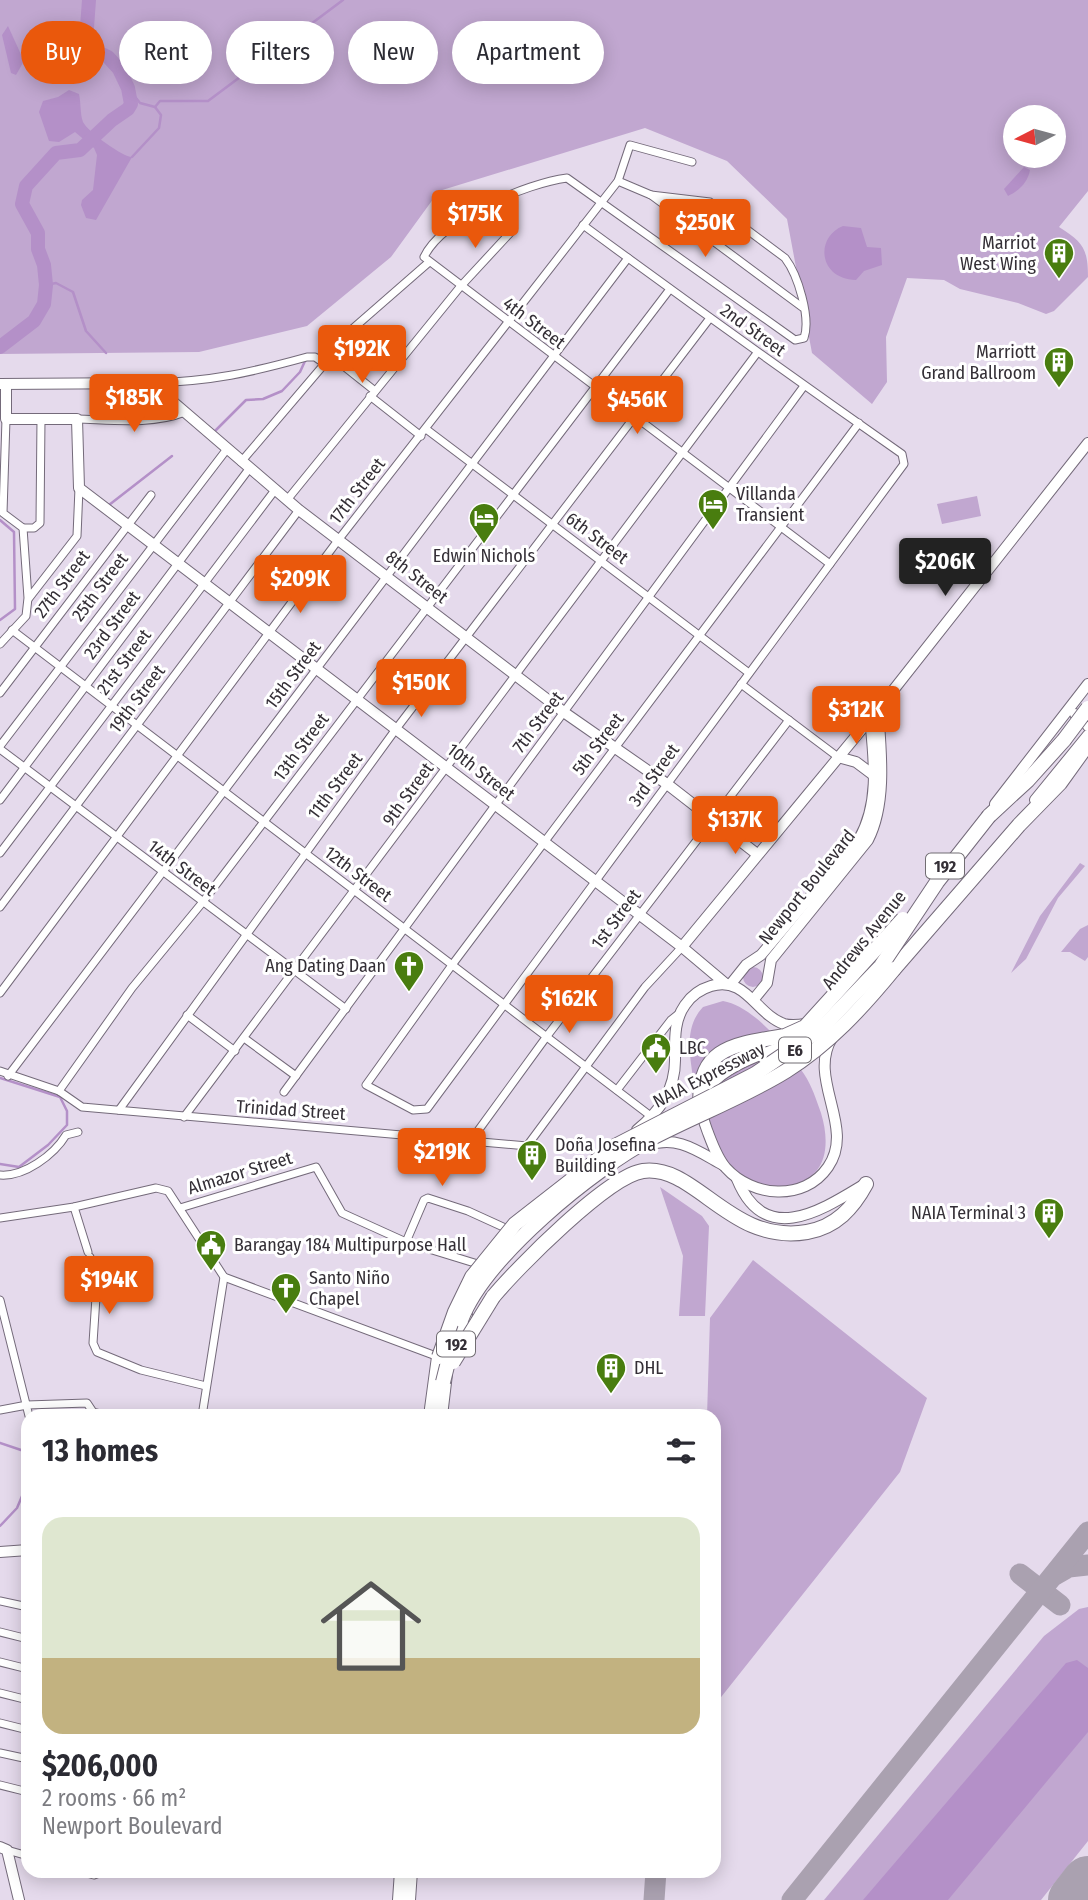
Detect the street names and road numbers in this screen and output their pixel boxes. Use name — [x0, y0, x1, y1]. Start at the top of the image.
street label: 4th Street — [498, 292, 570, 354]
street label: 2nd Street — [716, 299, 790, 361]
street label: 17th Street — [324, 453, 390, 529]
street label: 6th Street — [561, 507, 633, 569]
street label: 27th Street — [29, 546, 95, 622]
street label: 8th Street — [382, 546, 453, 608]
street label: 25th Street — [67, 548, 133, 626]
street label: 23rd Street — [79, 586, 145, 664]
street label: 21st Street — [92, 625, 156, 699]
street label: 15th Street — [260, 637, 326, 713]
street label: 19th Street — [104, 660, 170, 737]
street label: 7th Street — [508, 687, 568, 757]
street label: 13th Street — [268, 709, 334, 785]
street label: 5th Street — [568, 709, 629, 779]
street label: 10th Street — [443, 739, 519, 805]
street label: 3rd Street — [624, 739, 684, 811]
street label: 11th Street — [303, 748, 367, 824]
street label: 9th Street — [378, 758, 438, 830]
street label: Newport Boulevard — [754, 825, 860, 949]
street label: 14th Street — [144, 835, 220, 901]
street label: 12th Street — [320, 841, 396, 907]
road number: 192 — [926, 853, 964, 878]
street label: 1st Street — [586, 885, 646, 953]
street label: Andrews Avenue — [817, 886, 911, 994]
street label: NAIA Expressway — [649, 1037, 769, 1113]
road number: E6 — [779, 1038, 811, 1062]
street label: Trinidad Street — [236, 1095, 346, 1125]
street label: Almazor Street — [185, 1147, 295, 1199]
road number: 192 — [437, 1332, 475, 1356]

